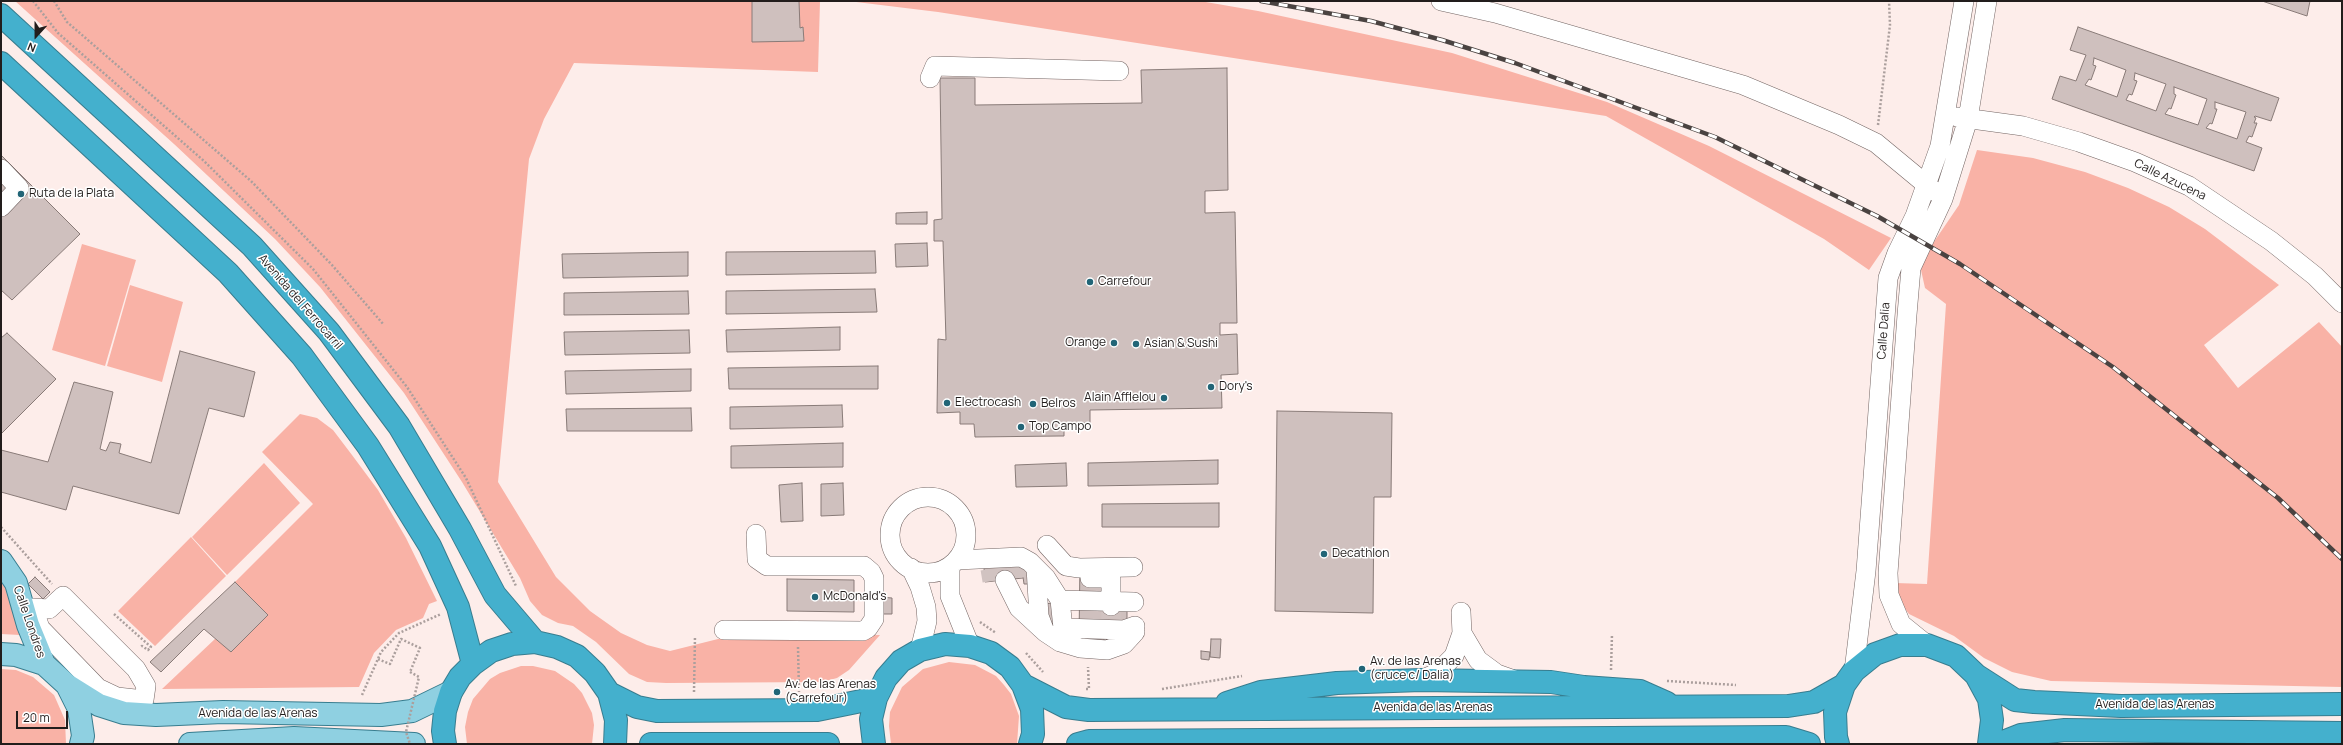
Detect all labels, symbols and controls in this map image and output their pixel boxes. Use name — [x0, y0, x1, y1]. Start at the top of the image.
north arrow — [16, 16, 56, 56]
text: N — [25, 39, 38, 56]
street label: Calle Azucena — [2132, 156, 2208, 204]
place label: Ruta de la Plata — [29, 187, 114, 201]
marker: Ruta de la Plata — [16, 189, 26, 199]
street label: Avenida del Ferrocarril — [255, 252, 345, 352]
place label: Carrefour — [1098, 275, 1151, 289]
marker: Carrefour — [1085, 277, 1095, 287]
street label: Calle Dalia — [1875, 302, 1893, 360]
place label: Orange — [1065, 336, 1106, 350]
place label: Asian & Sushi — [1144, 337, 1218, 351]
marker: Orange — [1109, 338, 1119, 348]
marker: Asian & Sushi — [1131, 339, 1141, 349]
place label: Dory's — [1219, 380, 1253, 394]
marker: Dory's — [1206, 382, 1216, 392]
place label: Alain Afflelou — [1084, 391, 1156, 405]
marker: Alain Afflelou — [1159, 393, 1169, 403]
place label: Electrocash — [955, 396, 1021, 410]
place label: Belros — [1041, 397, 1076, 411]
marker: Electrocash — [942, 398, 952, 408]
marker: Belros — [1028, 399, 1038, 409]
place label: Top Campo — [1029, 420, 1091, 434]
marker: Top Campo — [1016, 422, 1026, 432]
place label: Decathlon — [1332, 547, 1389, 561]
marker: Decathlon — [1319, 549, 1329, 559]
street label: Calle Londres — [10, 584, 48, 660]
place label: McDonald's — [823, 590, 886, 604]
marker: McDonald's — [810, 592, 820, 602]
place label: Av. de las Arenas (cruce c/ Dalia) — [1370, 655, 1461, 683]
marker: Av. de las Arenas (cruce c/ Dalia) — [1357, 664, 1367, 674]
place label: Av. de las Arenas (Carrefour) — [785, 678, 876, 706]
marker: Av. de las Arenas (Carrefour) — [772, 687, 782, 697]
street label: Avenida de las Arenas — [2095, 698, 2215, 712]
street label: Avenida de las Arenas — [1373, 701, 1493, 715]
scale bar — [18, 703, 70, 729]
street label: Avenida de las Arenas — [198, 707, 318, 721]
text: 20 m — [23, 709, 50, 726]

